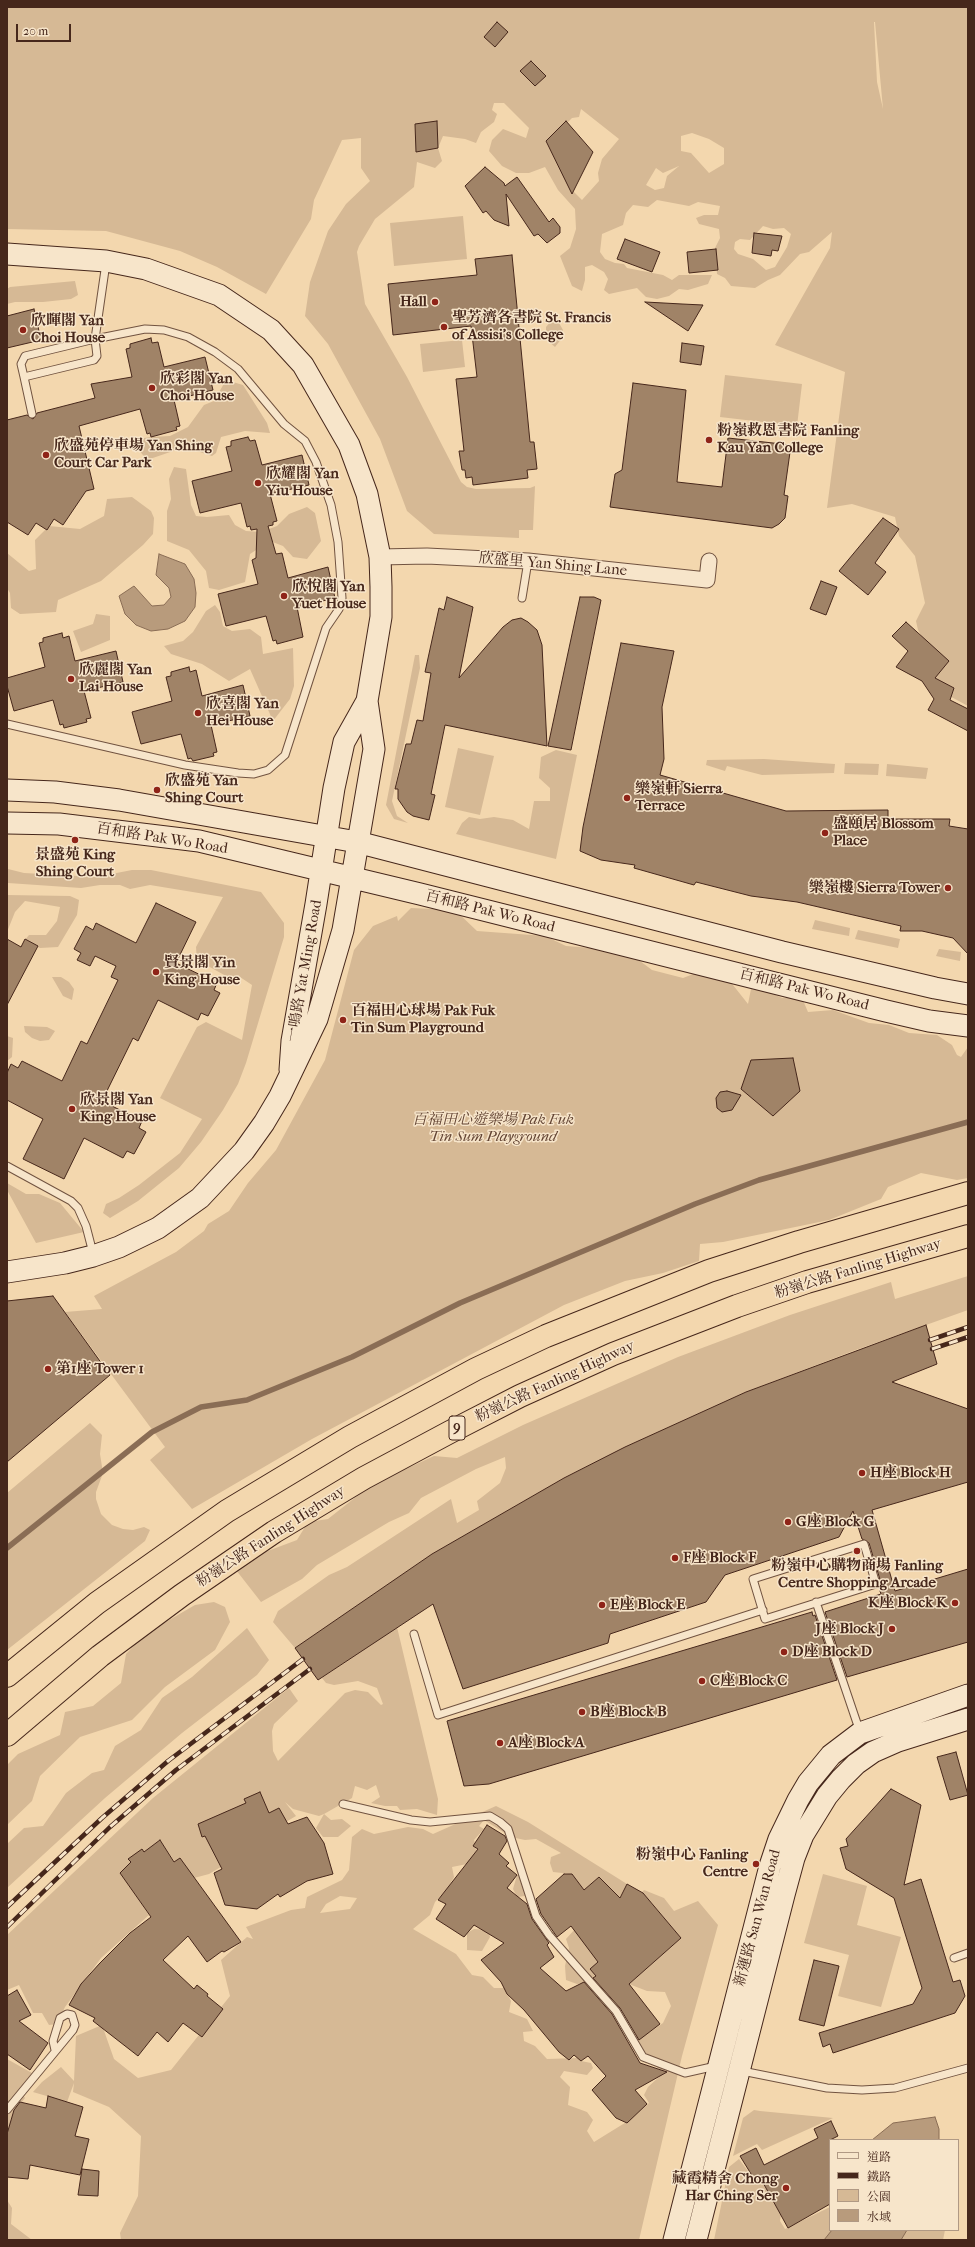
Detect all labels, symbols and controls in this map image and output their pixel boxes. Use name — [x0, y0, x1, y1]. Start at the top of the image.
scale bar — [18, 16, 73, 42]
text: 20 m — [23, 24, 48, 38]
place label: Hall — [400, 293, 427, 311]
marker: Hall — [430, 297, 440, 307]
place label: 聖芳濟各書院 St. Francis of Assisi's College — [452, 309, 611, 344]
place label: 欣暉閣 Yan Choi House — [31, 312, 105, 347]
marker: 聖芳濟各書院 St. Francis of Assisi's College — [439, 322, 449, 332]
marker: 欣暉閣 Yan Choi House — [18, 325, 28, 335]
place label: 欣彩閣 Yan Choi House — [160, 370, 234, 405]
marker: 欣彩閣 Yan Choi House — [147, 383, 157, 393]
place label: 粉嶺救恩書院 Fanling Kau Yan College — [717, 422, 859, 457]
marker: 粉嶺救恩書院 Fanling Kau Yan College — [704, 435, 714, 445]
place label: 欣盛苑停車場 Yan Shing Court Car Park — [54, 437, 212, 472]
marker: 欣盛苑停車場 Yan Shing Court Car Park — [41, 450, 51, 460]
place label: 欣耀閣 Yan Yiu House — [266, 465, 339, 500]
marker: 欣耀閣 Yan Yiu House — [253, 478, 263, 488]
street label: 欣盛里 Yan Shing Lane — [478, 550, 628, 580]
place label: 欣悅閣 Yan Yuet House — [292, 578, 366, 613]
marker: 欣悅閣 Yan Yuet House — [279, 591, 289, 601]
place label: 欣麗閣 Yan Lai House — [79, 661, 152, 696]
marker: 欣麗閣 Yan Lai House — [66, 674, 76, 684]
place label: 欣喜閣 Yan Hei House — [206, 695, 279, 730]
marker: 欣喜閣 Yan Hei House — [193, 708, 203, 718]
place label: 欣盛苑 Yan Shing Court — [165, 772, 243, 807]
place label: 樂嶺軒 Sierra Terrace — [635, 780, 722, 815]
marker: 欣盛苑 Yan Shing Court — [152, 785, 162, 795]
marker: 樂嶺軒 Sierra Terrace — [622, 793, 632, 803]
place label: 盛頤居 Blossom Place — [833, 815, 934, 850]
street label: 百和路 Pak Wo Road — [95, 820, 229, 858]
marker: 盛頤居 Blossom Place — [820, 828, 830, 838]
marker: 景盛苑 King Shing Court — [70, 835, 80, 845]
place label: 景盛苑 King Shing Court — [35, 846, 115, 881]
place label: 樂嶺樓 Sierra Tower — [809, 879, 940, 897]
marker: 樂嶺樓 Sierra Tower — [943, 883, 953, 893]
street label: 百和路 Pak Wo Road — [423, 887, 557, 937]
street label: 一鳴路 Yat Ming Road — [284, 898, 326, 1044]
place label: 賢景閣 Yin King House — [164, 954, 240, 989]
street label: 百和路 Pak Wo Road — [737, 965, 871, 1015]
marker: 賢景閣 Yin King House — [151, 967, 161, 977]
place label: 百福田心球場 Pak Fuk Tin Sum Playground — [351, 1002, 495, 1037]
marker: 百福田心球場 Pak Fuk Tin Sum Playground — [338, 1015, 348, 1025]
place label: 欣景閣 Yan King House — [80, 1091, 156, 1126]
marker: 欣景閣 Yan King House — [67, 1104, 77, 1114]
park label: 百福田心遊樂場 Pak Fuk Tin Sum Playground — [412, 1111, 574, 1146]
street label: 粉嶺公路 Fanling Highway — [772, 1235, 944, 1303]
street label: 粉嶺公路 Fanling Highway — [473, 1337, 637, 1427]
place label: 第1座 Tower 1 — [56, 1360, 144, 1378]
marker: 第1座 Tower 1 — [43, 1364, 53, 1374]
road number: 9 — [449, 1416, 465, 1440]
place label: H座 Block H — [870, 1464, 951, 1482]
marker: H座 Block H — [857, 1468, 867, 1478]
street label: 粉嶺公路 Fanling Highway — [193, 1482, 349, 1592]
place label: G座 Block G — [796, 1513, 874, 1531]
marker: G座 Block G — [783, 1517, 793, 1527]
marker: 粉嶺中心購物商場 Fanling Centre Shopping Arcade — [852, 1546, 862, 1556]
place label: F座 Block F — [683, 1549, 756, 1567]
marker: F座 Block F — [670, 1553, 680, 1563]
place label: 粉嶺中心購物商場 Fanling Centre Shopping Arcade — [771, 1557, 943, 1592]
place label: K座 Block K — [868, 1594, 947, 1612]
place label: E座 Block E — [610, 1596, 685, 1614]
marker: K座 Block K — [950, 1598, 960, 1608]
marker: E座 Block E — [597, 1600, 607, 1610]
place label: J座 Block J — [816, 1620, 884, 1638]
marker: J座 Block J — [887, 1624, 897, 1634]
place label: D座 Block D — [792, 1643, 872, 1661]
marker: D座 Block D — [779, 1647, 789, 1657]
place label: C座 Block C — [710, 1672, 787, 1690]
marker: C座 Block C — [697, 1676, 707, 1686]
place label: B座 Block B — [590, 1703, 667, 1721]
marker: B座 Block B — [577, 1707, 587, 1717]
place label: A座 Block A — [508, 1734, 585, 1752]
marker: A座 Block A — [495, 1738, 505, 1748]
place label: 粉嶺中心 Fanling Centre — [636, 1846, 748, 1881]
street label: 新運路 San Wan Road — [731, 1848, 785, 1988]
marker: 粉嶺中心 Fanling Centre — [751, 1859, 761, 1869]
legend — [829, 2139, 959, 2231]
text: 道路 — [867, 2150, 891, 2164]
place label: 藏霞精舍 Chong Har Ching Ser — [672, 2170, 778, 2205]
text: 鐵路 — [867, 2170, 891, 2184]
marker: 藏霞精舍 Chong Har Ching Ser — [781, 2183, 791, 2193]
text: 公園 — [867, 2190, 891, 2204]
text: 水域 — [867, 2210, 891, 2224]

